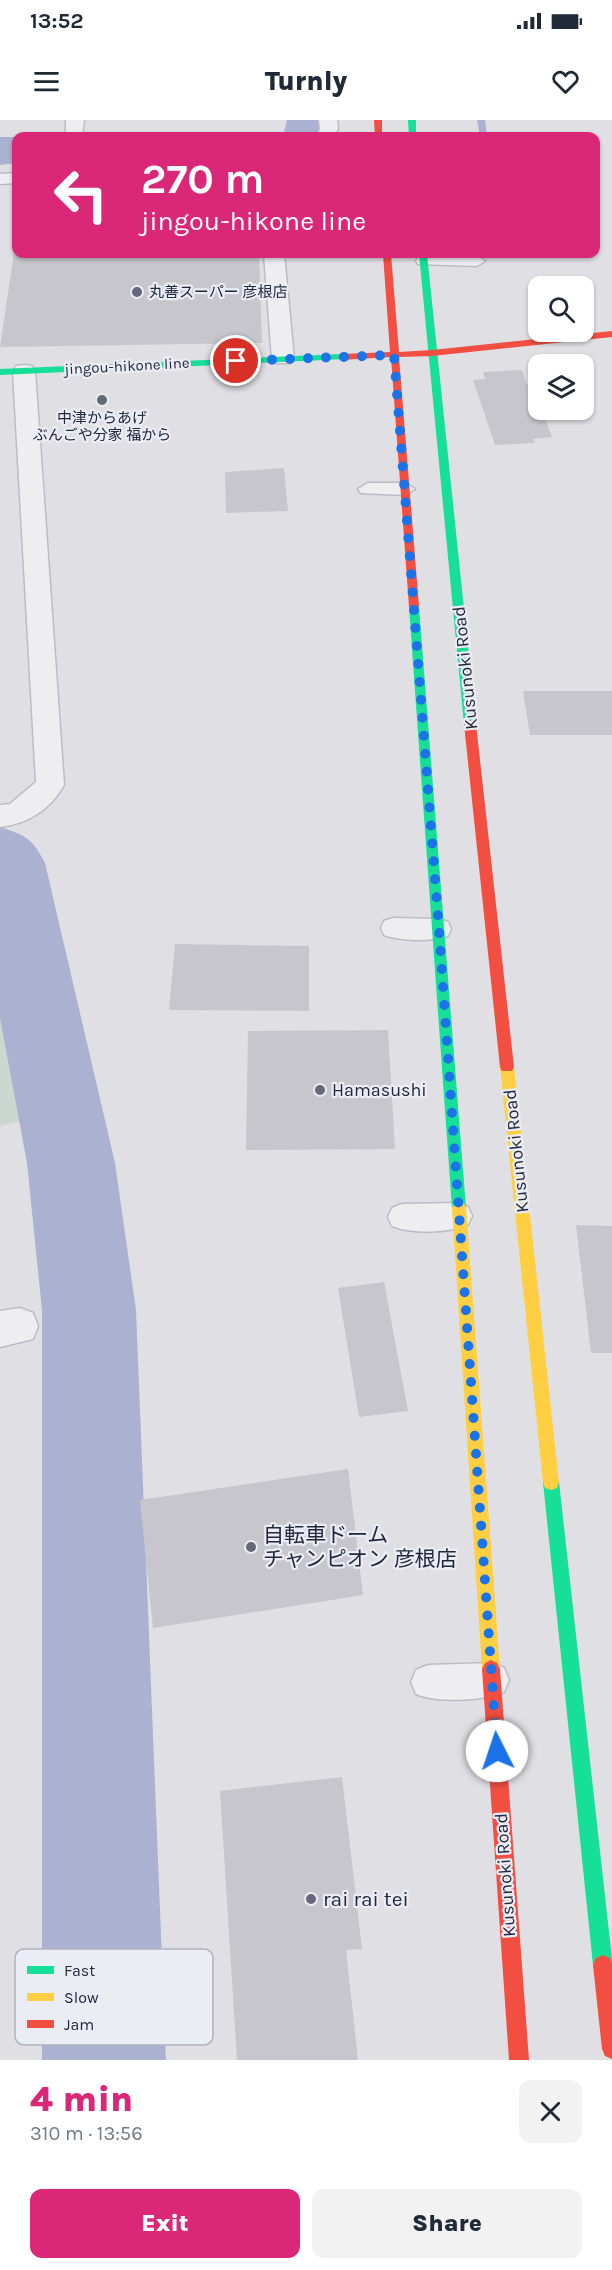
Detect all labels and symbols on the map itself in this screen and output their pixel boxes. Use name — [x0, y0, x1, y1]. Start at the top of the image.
place label: 丸善スーパー 彦根店 — [149, 283, 287, 301]
marker: 丸善スーパー 彦根店 — [130, 285, 144, 299]
pin — [210, 335, 261, 386]
street label: jingou-hikone line — [62, 354, 190, 378]
marker: 中津からあげ ぶんごや分家 福から — [95, 393, 109, 407]
place label: 中津からあげ ぶんごや分家 福から — [33, 409, 171, 444]
street label: Kusunoki Road — [448, 605, 482, 731]
place label: Hamasushi — [332, 1079, 427, 1101]
marker: Hamasushi — [313, 1083, 327, 1097]
street label: Kusunoki Road — [499, 1088, 533, 1214]
place label: 自転車ドーム チャンピオン 彦根店 — [263, 1523, 457, 1571]
marker: 自転車ドーム チャンピオン 彦根店 — [244, 1540, 258, 1554]
position arrow — [465, 1719, 529, 1783]
street label: Kusunoki Road — [490, 1812, 520, 1938]
place label: rai rai tei — [323, 1887, 409, 1911]
marker: rai rai tei — [304, 1892, 318, 1906]
legend — [15, 1949, 213, 2045]
text: Fast — [64, 1961, 95, 1980]
text: Slow — [64, 1988, 99, 2007]
text: Jam — [64, 2015, 94, 2034]

